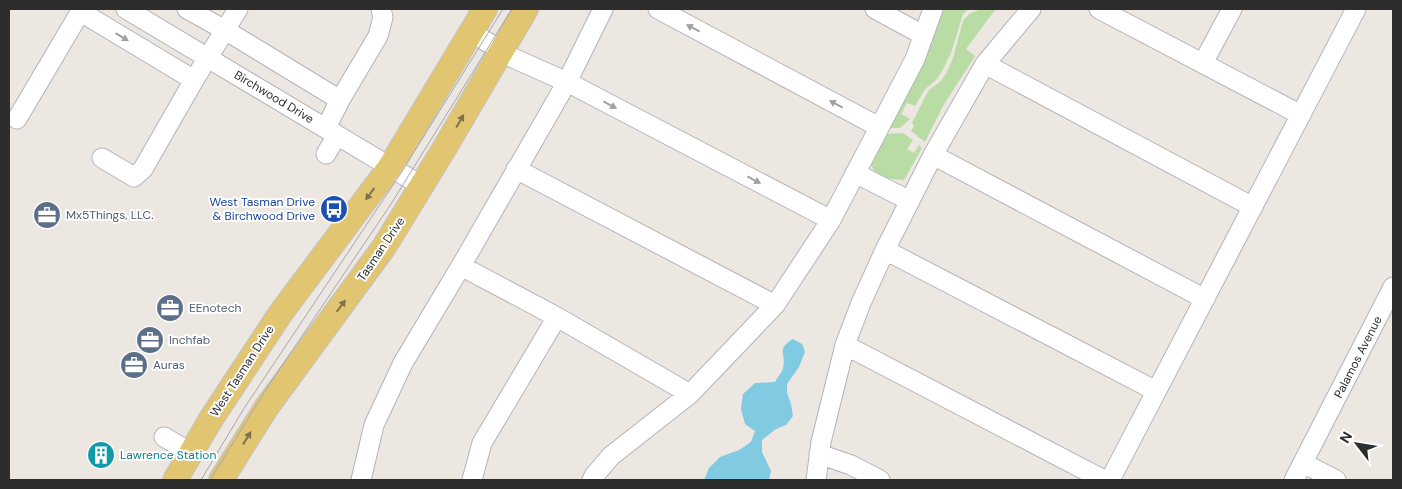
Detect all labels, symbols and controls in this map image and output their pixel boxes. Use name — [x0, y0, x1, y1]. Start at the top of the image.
one-way arrow — [686, 23, 700, 32]
one-way arrow — [116, 33, 129, 42]
street label: Birchwood Drive — [231, 67, 317, 127]
one-way arrow — [603, 100, 617, 109]
one-way arrow — [829, 100, 844, 108]
one-way arrow — [456, 115, 465, 128]
one-way arrow — [747, 176, 761, 184]
one-way arrow — [365, 187, 375, 201]
place label: West Tasman Drive & Birchwood Drive — [209, 194, 315, 224]
bus stop icon: West Tasman Drive & Birchwood Drive — [319, 194, 349, 224]
office icon: Mx5Things, LLC. — [32, 200, 62, 230]
place label: Mx5Things, LLC. — [66, 207, 154, 223]
street label: Tasman Drive — [354, 214, 408, 284]
office icon: EEnotech — [155, 293, 185, 323]
one-way arrow — [336, 299, 346, 313]
place label: EEnotech — [189, 300, 242, 316]
street label: Palamos Avenue — [1330, 313, 1386, 401]
street label: West Tasman Drive — [207, 322, 278, 420]
office icon: Inchfab — [135, 325, 165, 355]
place label: Inchfab — [169, 332, 210, 348]
office icon: Auras — [119, 350, 149, 380]
place label: Auras — [153, 357, 185, 373]
north arrow — [1332, 419, 1382, 469]
text: N — [1336, 428, 1356, 446]
one-way arrow — [242, 432, 251, 445]
building icon: Lawrence Station — [86, 440, 116, 470]
place label: Lawrence Station — [120, 447, 216, 463]

